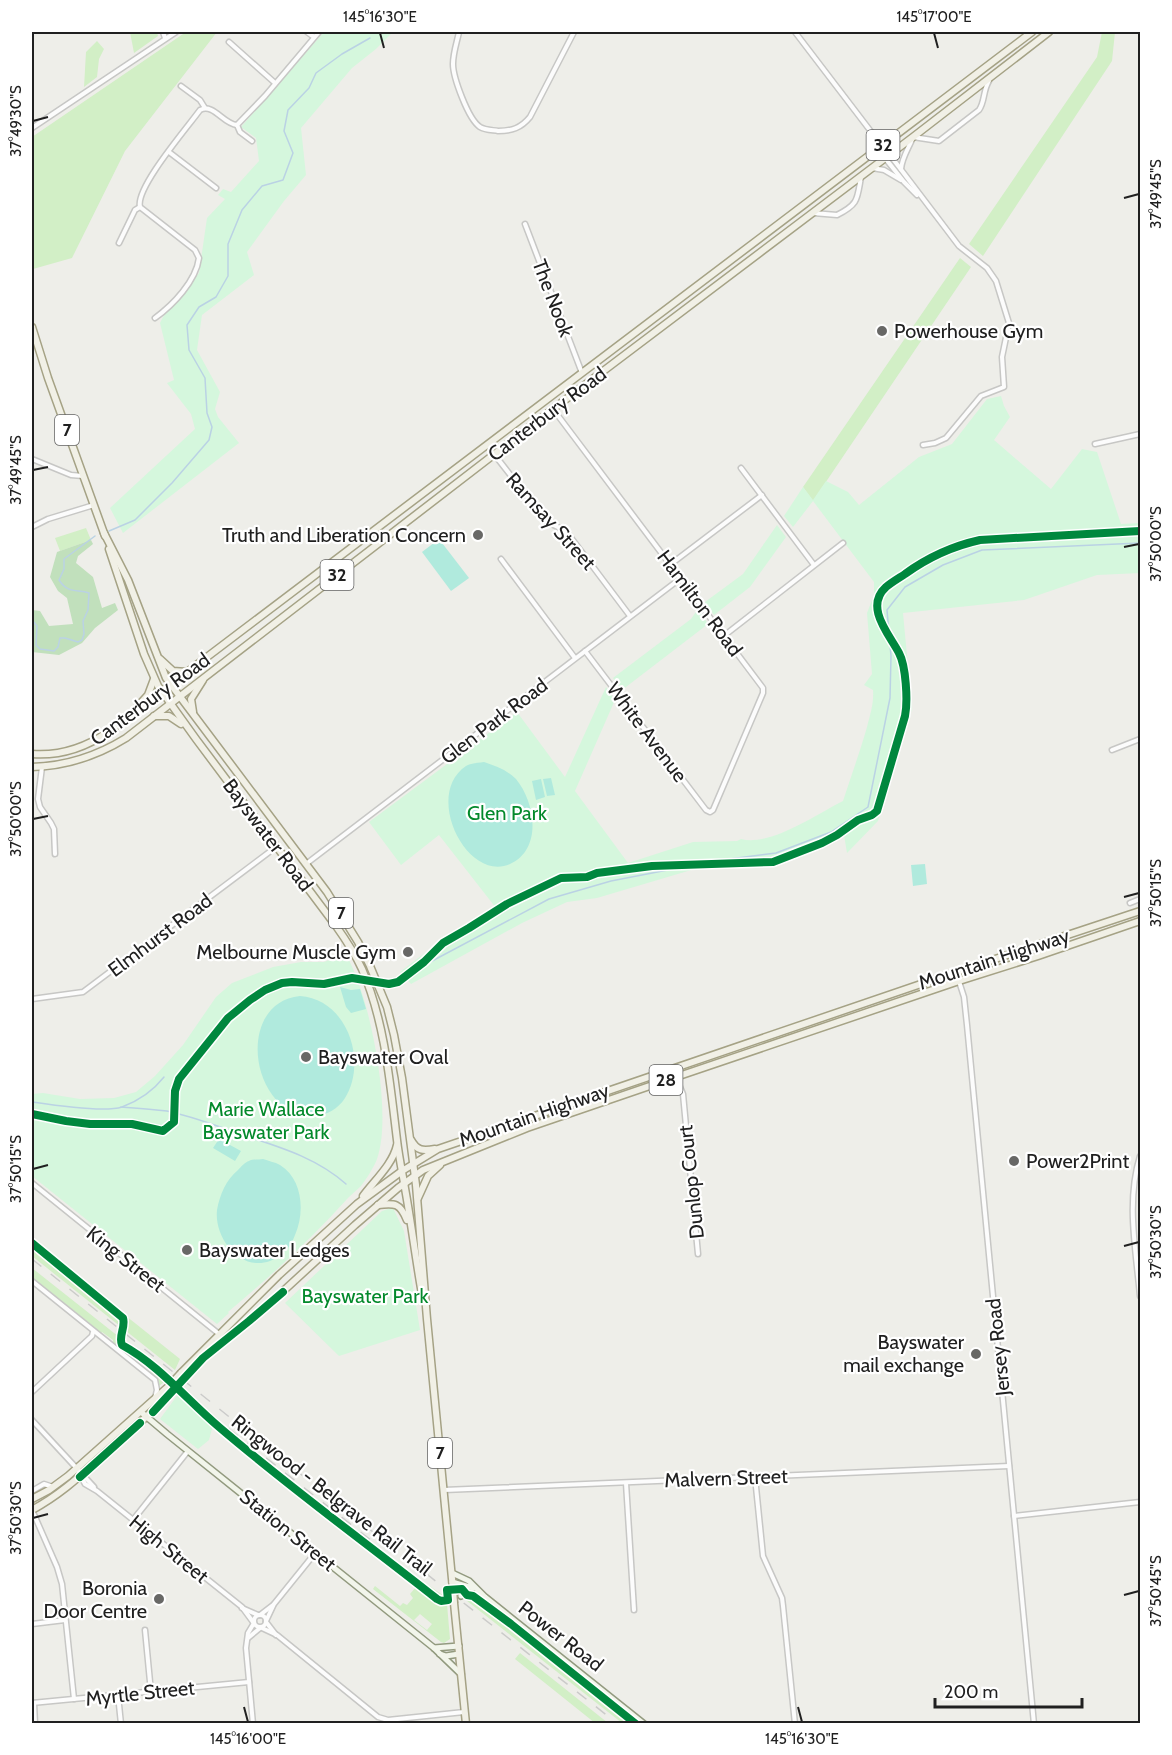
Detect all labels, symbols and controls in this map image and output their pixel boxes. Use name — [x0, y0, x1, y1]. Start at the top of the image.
text: 145°16'30"E — [343, 8, 417, 26]
text: 145°17'00"E — [896, 8, 972, 26]
text: 37°49'30"S — [7, 85, 25, 157]
road number: 32 — [866, 130, 900, 160]
text: 37°49'45"S — [1147, 159, 1165, 229]
street label: The Nook — [527, 256, 579, 340]
place label: Powerhouse Gym — [894, 319, 1043, 343]
marker: Powerhouse Gym — [875, 324, 889, 338]
street label: Canterbury Road — [483, 362, 611, 466]
road number: 7 — [55, 415, 79, 445]
text: 37°49'45"S — [7, 435, 25, 505]
street label: Ramsay Street — [501, 467, 601, 575]
text: 37°50'00"S — [1147, 506, 1165, 582]
place label: Truth and Liberation Concern — [222, 523, 466, 547]
marker: Truth and Liberation Concern — [471, 528, 485, 542]
street label: Hamilton Road — [652, 545, 748, 661]
road number: 32 — [320, 560, 354, 590]
street label: Canterbury Road — [85, 648, 215, 750]
street label: Glen Park Road — [436, 673, 552, 769]
street label: White Avenue — [602, 677, 692, 787]
street label: Bayswater Road — [218, 774, 318, 896]
text: 37°50'00"S — [7, 781, 25, 857]
park label: Glen Park — [467, 801, 547, 825]
text: 37°50'15"S — [1147, 859, 1165, 927]
street label: Elmhurst Road — [103, 888, 217, 982]
road number: 7 — [329, 898, 353, 928]
street label: Mountain Highway — [915, 923, 1073, 995]
place label: Melbourne Muscle Gym — [196, 940, 396, 964]
marker: Melbourne Muscle Gym — [401, 945, 415, 959]
place label: Bayswater Oval — [318, 1045, 449, 1069]
marker: Bayswater Oval — [299, 1050, 313, 1064]
road number: 28 — [650, 1065, 682, 1095]
street label: Mountain Highway — [456, 1078, 612, 1152]
park label: Marie Wallace Bayswater Park — [202, 1097, 330, 1144]
street label: Dunlop Court — [673, 1124, 709, 1240]
text: 37°50'15"S — [7, 1135, 25, 1203]
place label: Power2Print — [1026, 1149, 1129, 1173]
marker: Power2Print — [1007, 1154, 1021, 1168]
text: 37°50'30"S — [1147, 1205, 1165, 1279]
street label: King Street — [82, 1221, 170, 1297]
place label: Bayswater Ledges — [199, 1238, 350, 1262]
marker: Bayswater Ledges — [180, 1243, 194, 1257]
park label: Bayswater Park — [301, 1284, 429, 1308]
street label: Jersey Road — [981, 1297, 1015, 1398]
place label: Bayswater mail exchange — [843, 1330, 965, 1377]
marker: Bayswater mail exchange — [969, 1347, 983, 1361]
street label: Ringwood - Belgrave Rail Trail — [227, 1409, 437, 1581]
road number: 7 — [428, 1438, 452, 1468]
street label: Malvern Street — [664, 1464, 788, 1492]
text: 37°50'30"S — [7, 1481, 25, 1555]
street label: Station Street — [235, 1484, 341, 1576]
street label: High Street — [125, 1510, 214, 1588]
text: 37°50'45"S — [1147, 1555, 1165, 1627]
place label: Boronia Door Centre — [43, 1576, 147, 1623]
marker: Boronia Door Centre — [152, 1592, 166, 1606]
street label: Power Road — [514, 1595, 608, 1677]
scale bar — [935, 1671, 1082, 1709]
street label: Myrtle Street — [84, 1675, 196, 1711]
text: 200 m — [944, 1681, 998, 1703]
text: 145°16'00"E — [210, 1730, 286, 1748]
text: 145°16'30"E — [765, 1730, 839, 1748]

